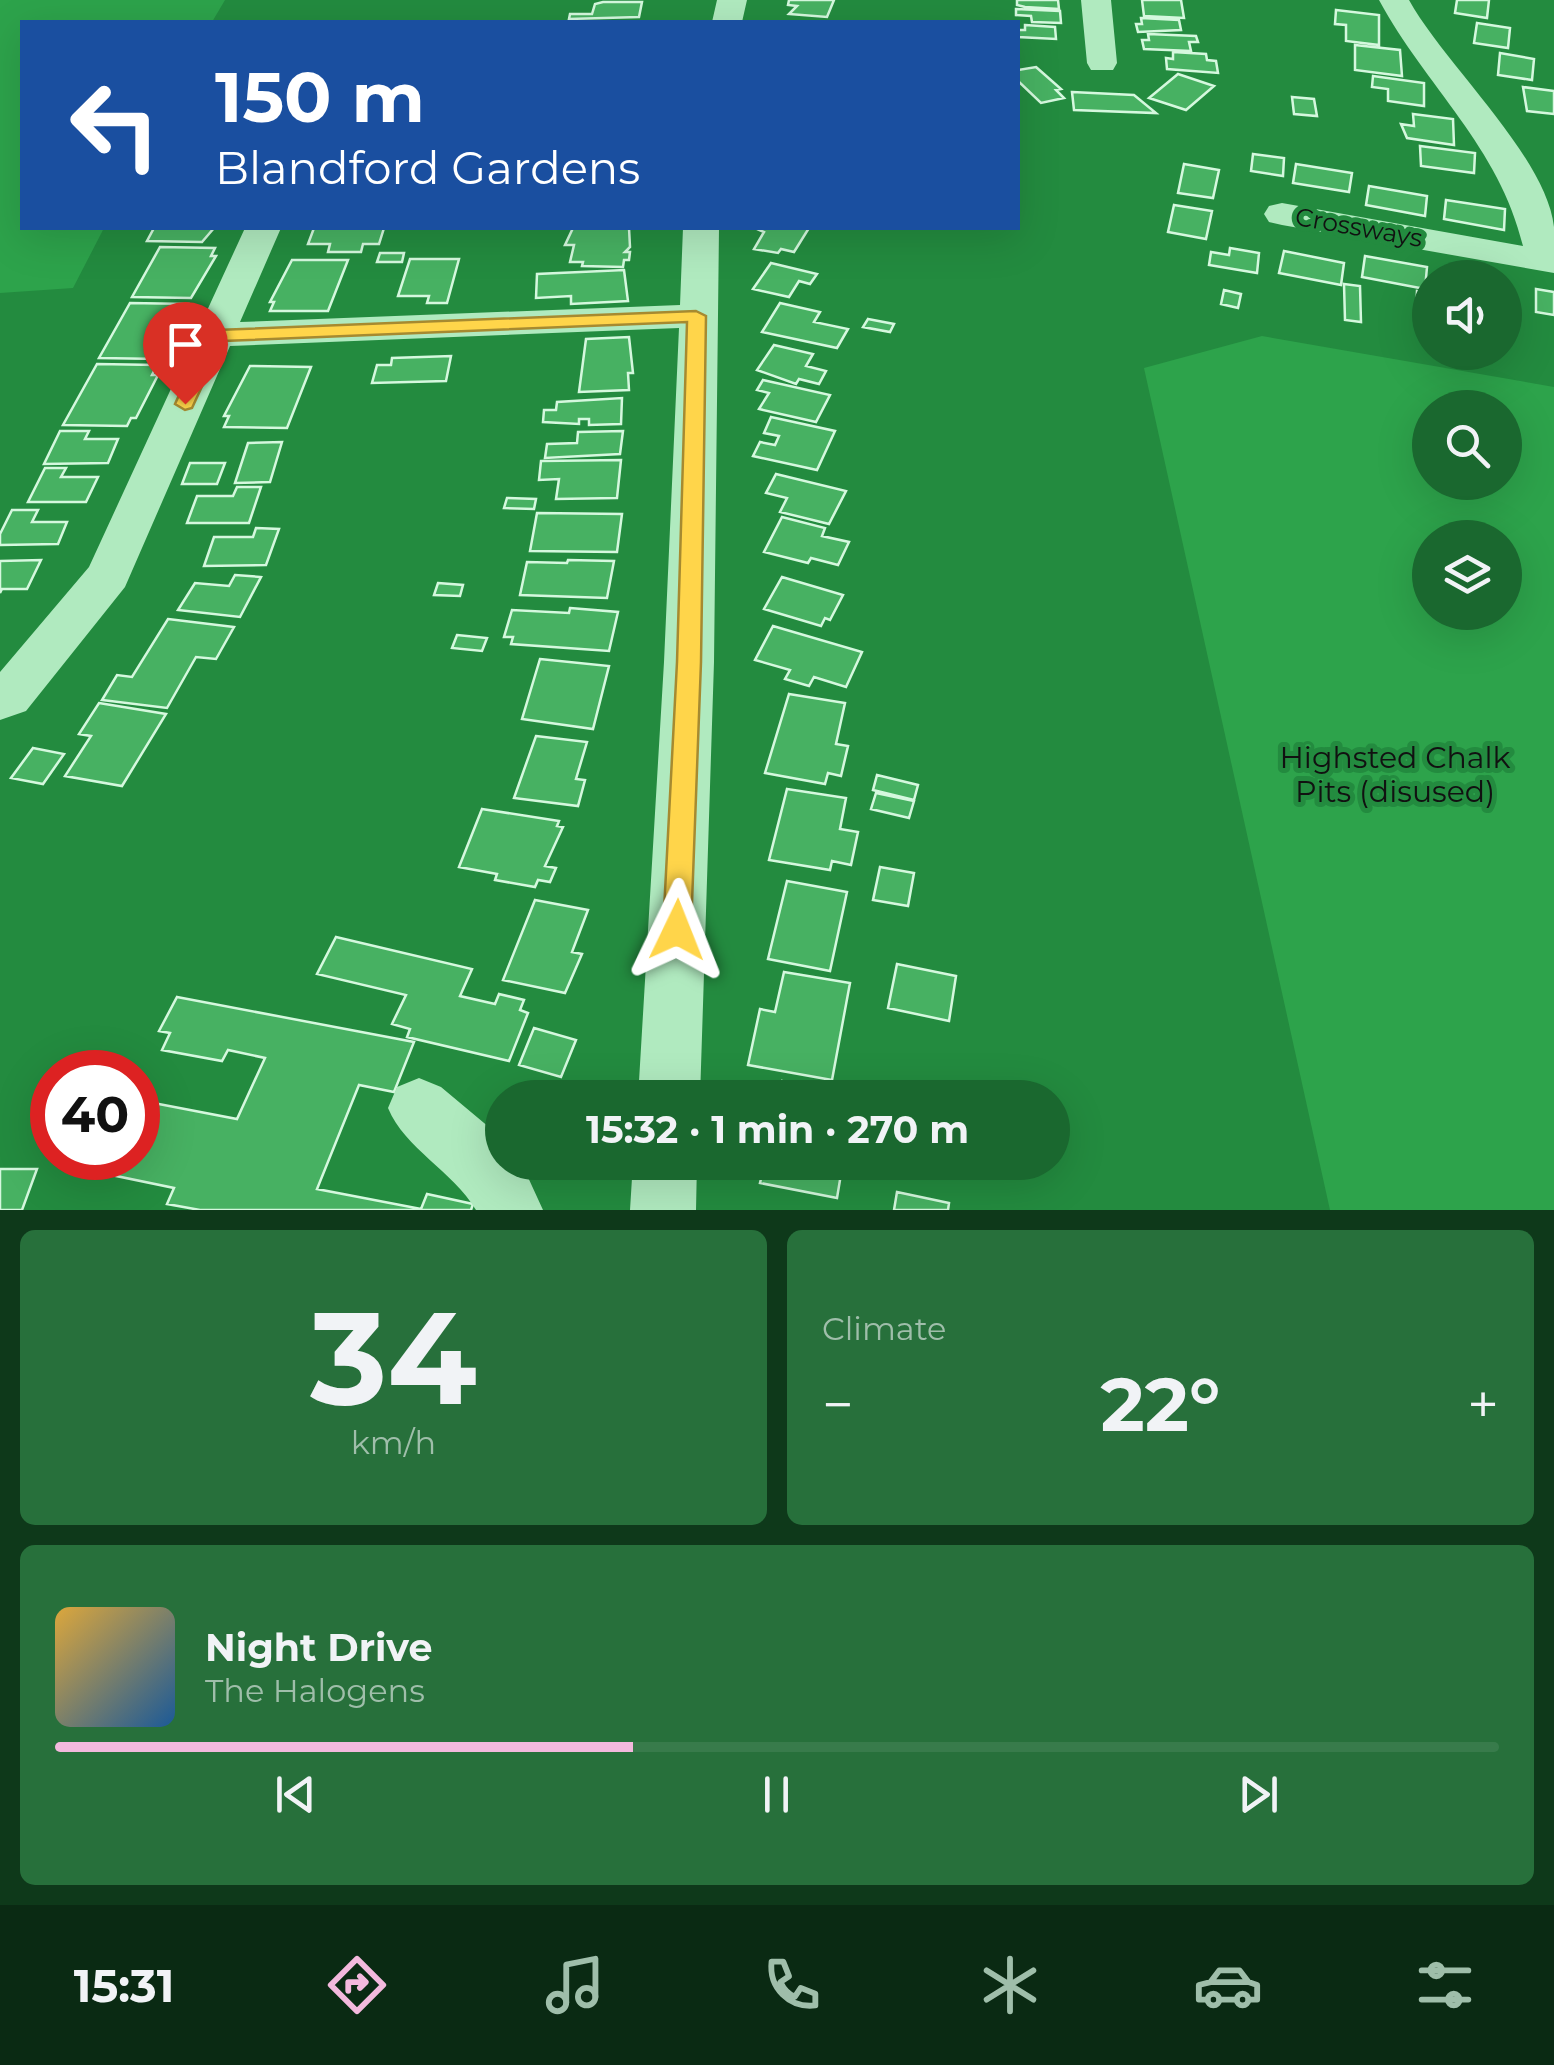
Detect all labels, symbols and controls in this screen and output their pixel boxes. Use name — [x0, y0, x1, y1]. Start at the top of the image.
text: 150 m — [215, 54, 425, 140]
icon: left — [50, 60, 180, 190]
text: Blandford Gardens — [215, 140, 640, 195]
street label: Crossways — [1293, 201, 1425, 253]
map controls — [1412, 260, 1522, 630]
button: sound — [1412, 260, 1522, 370]
pin — [143, 302, 228, 405]
icon: arrive — [158, 317, 213, 372]
button: search — [1412, 390, 1522, 500]
button: layers — [1412, 520, 1522, 630]
park label: Highsted Chalk Pits (disused) — [1279, 739, 1511, 810]
position arrow — [625, 878, 729, 982]
speed limit sign: 40 — [30, 1050, 160, 1180]
text: 15:32 · 1 min · 270 m — [586, 1106, 969, 1153]
text: 34 — [310, 1278, 477, 1437]
text: Climate — [822, 1309, 946, 1348]
text: 22° — [1101, 1358, 1220, 1450]
text: − — [822, 1371, 854, 1438]
text: + — [1467, 1371, 1499, 1438]
text: km/h — [351, 1423, 436, 1462]
text: Night Drive — [205, 1624, 432, 1671]
text: The Halogens — [205, 1671, 425, 1710]
icon: previous — [268, 1767, 323, 1822]
icon: pause — [749, 1767, 804, 1822]
icon: next — [1231, 1767, 1286, 1822]
icon: directions — [322, 1950, 392, 2020]
icon: music — [540, 1950, 610, 2020]
icon: phone — [757, 1950, 827, 2020]
icon: climate — [975, 1950, 1045, 2020]
icon: car — [1193, 1950, 1263, 2020]
icon: filters — [1410, 1950, 1480, 2020]
text: 15:31 — [74, 1958, 174, 2013]

